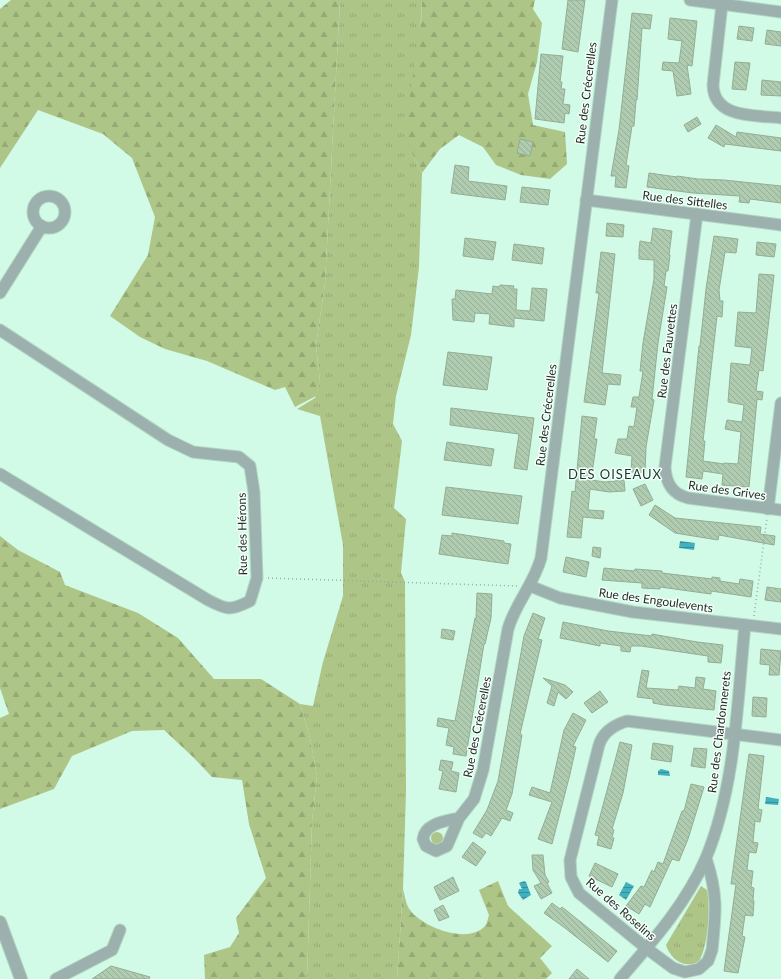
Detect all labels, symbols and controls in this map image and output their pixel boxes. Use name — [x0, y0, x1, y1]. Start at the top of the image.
street label: Rue des Crécerelles — [572, 41, 600, 145]
street label: Rue des Sittelles — [642, 187, 728, 213]
street label: Rue des Fauvettes — [654, 303, 680, 399]
street label: Rue des Crécerelles — [532, 363, 560, 467]
district label: DES OISEAUX — [568, 466, 662, 482]
street label: Rue des Grives — [687, 477, 767, 503]
street label: Rue des Hérons — [234, 492, 250, 576]
street label: Rue des Engoulevents — [598, 585, 714, 615]
street label: Rue des Chardonnerets — [704, 670, 734, 794]
street label: Rue des Crécerelles — [460, 675, 494, 779]
street label: Rue des Roselins — [583, 875, 659, 943]

